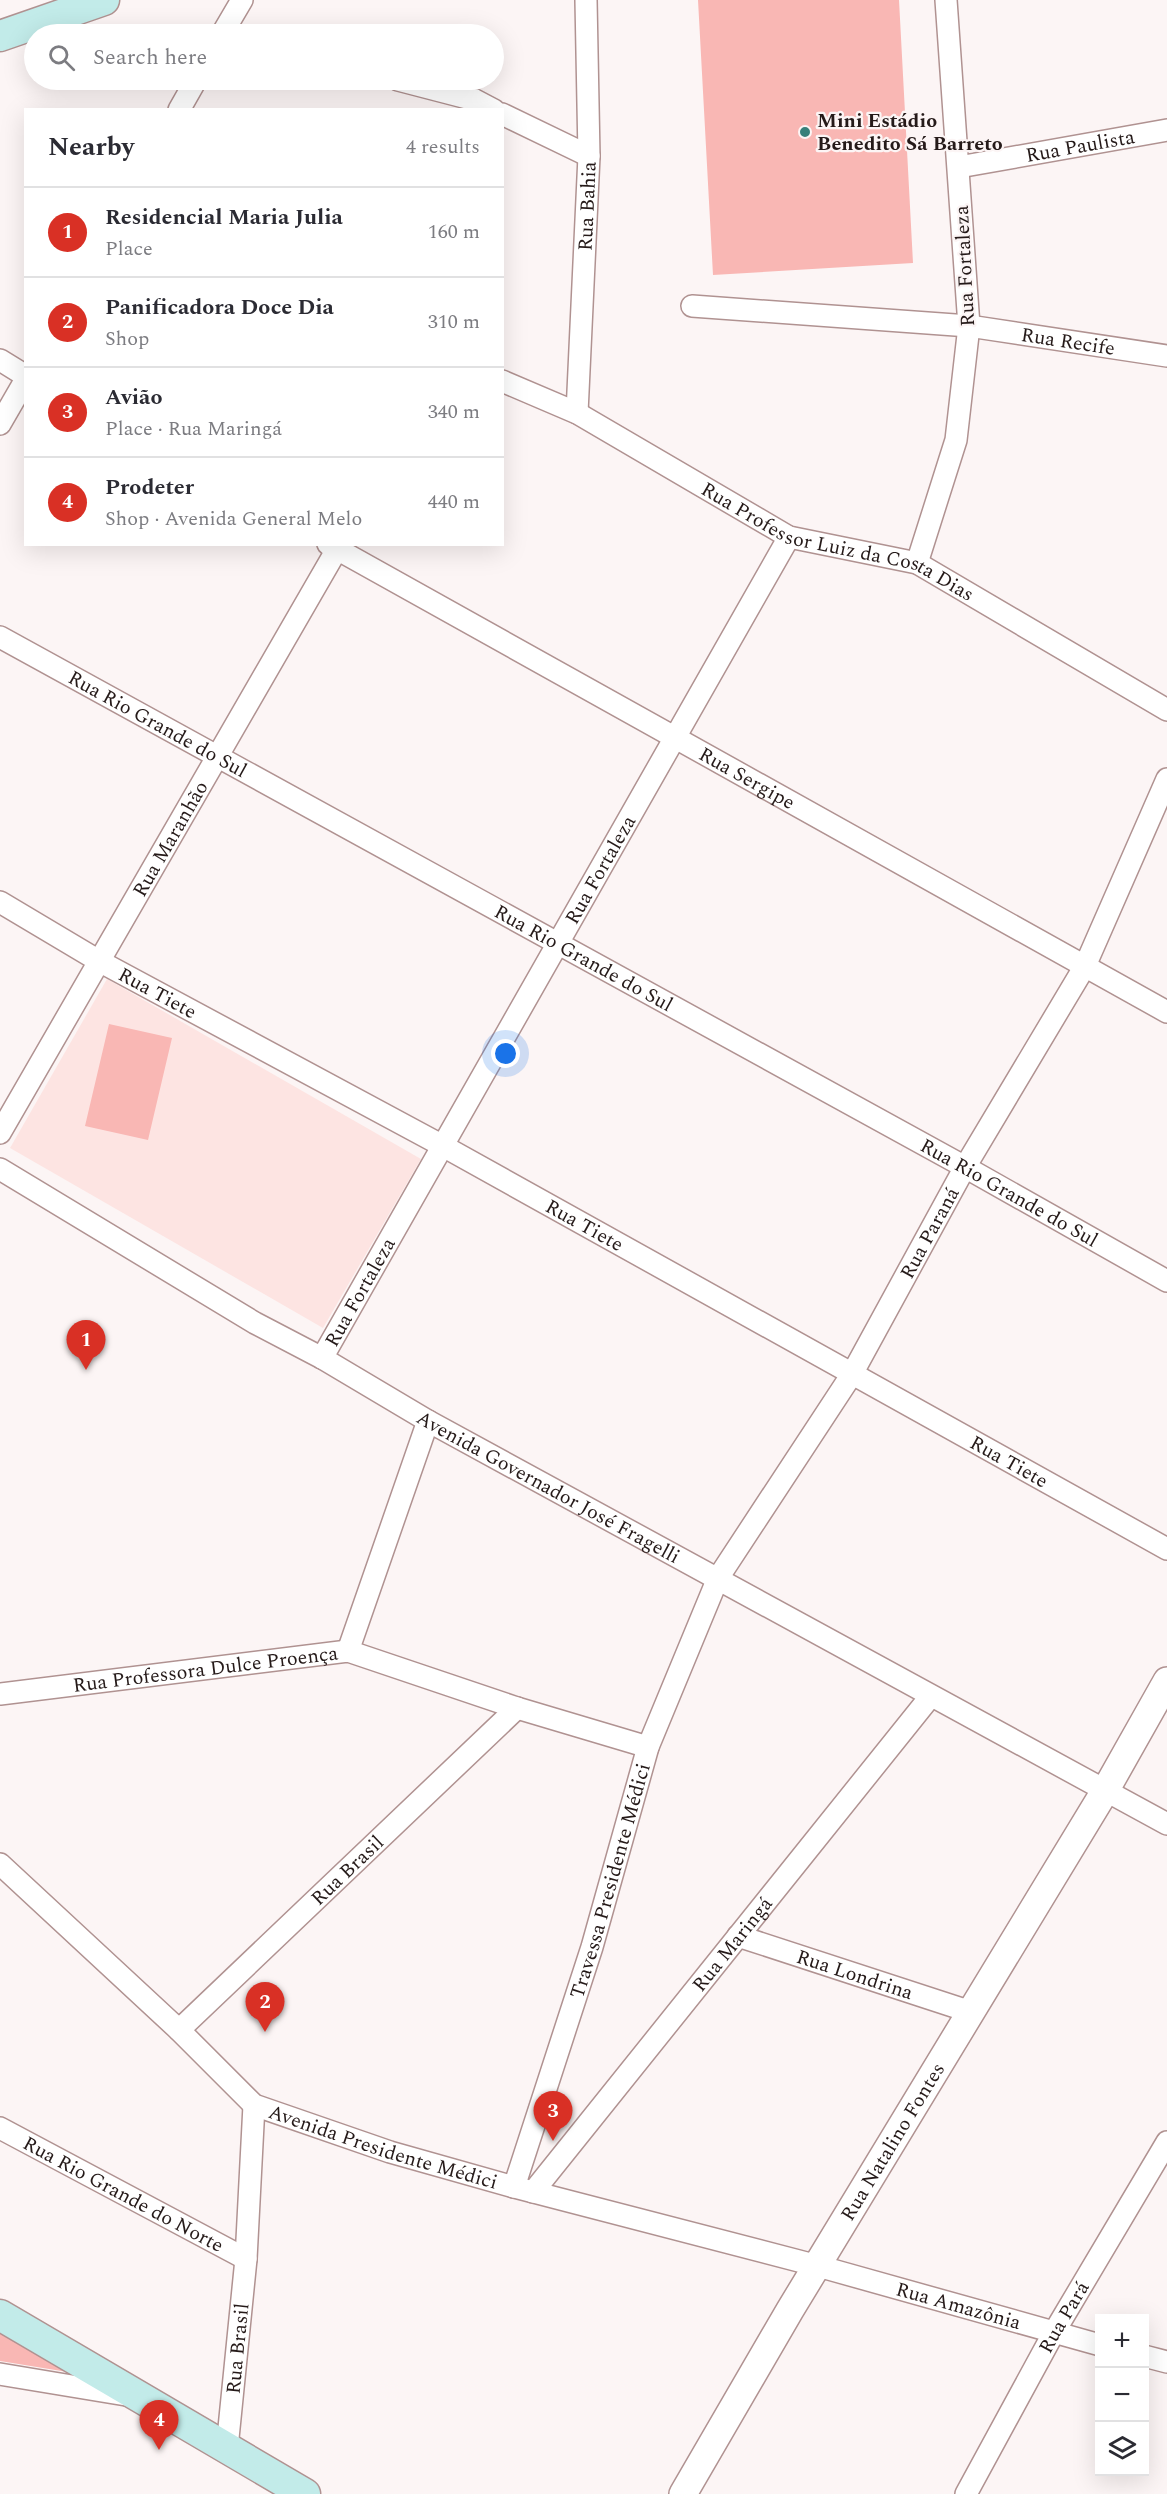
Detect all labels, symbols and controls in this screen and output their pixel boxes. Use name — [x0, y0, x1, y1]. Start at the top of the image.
search box — [24, 24, 504, 90]
icon: search — [45, 41, 78, 74]
text: Search here — [93, 41, 207, 74]
place label: Mini Estádio Benedito Sá Barreto — [817, 106, 1003, 159]
street label: Rua Paulista — [1023, 122, 1137, 171]
marker: Mini Estádio Benedito Sá Barreto — [798, 125, 812, 139]
text: Nearby — [48, 127, 134, 167]
text: 4 results — [406, 132, 480, 162]
street label: Rua Bahia — [571, 161, 605, 252]
text: Residencial Maria Julia — [105, 201, 343, 234]
street label: Rua Fortaleza — [947, 204, 983, 327]
text: 1 — [62, 217, 73, 247]
text: 160 m — [428, 217, 480, 247]
text: Place — [105, 234, 153, 264]
text: Panificadora Doce Dia — [105, 291, 334, 324]
text: 2 — [62, 307, 73, 337]
text: 310 m — [428, 307, 480, 337]
street label: Rua Recife — [1019, 320, 1117, 364]
text: Shop — [105, 324, 149, 354]
text: Avião — [105, 381, 162, 414]
text: 3 — [62, 397, 73, 427]
text: 340 m — [428, 397, 480, 427]
text: Place · Rua Maringá — [105, 414, 282, 444]
text: Prodeter — [105, 471, 194, 504]
street label: Rua Professor Luiz da Costa Dias — [695, 475, 980, 610]
text: 4 — [62, 487, 73, 517]
text: 440 m — [428, 487, 480, 517]
text: Shop · Avenida General Melo — [105, 504, 362, 534]
street label: Rua Rio Grande do Sul — [62, 663, 252, 786]
street label: Rua Sergipe — [693, 740, 800, 818]
street label: Rua Maranhão — [125, 775, 216, 903]
street label: Rua Fortaleza — [558, 810, 644, 930]
street label: Rua Rio Grande do Sul — [488, 897, 678, 1020]
street label: Rua Tiete — [113, 960, 202, 1027]
your location — [491, 1039, 520, 1068]
street label: Rua Rio Grande do Sul — [914, 1131, 1103, 1255]
street label: Rua Paraná — [893, 1182, 967, 1285]
street label: Rua Tiete — [540, 1192, 629, 1260]
street label: Rua Fortaleza — [317, 1232, 404, 1353]
pin: 1 — [66, 1320, 106, 1370]
street label: Avenida Governador José Fragelli — [410, 1403, 685, 1572]
street label: Rua Tiete — [964, 1428, 1053, 1496]
street label: Rua Professora Dulce Proença — [71, 1638, 340, 1701]
street label: Travessa Presidente Médici — [562, 1760, 659, 2002]
street label: Rua Brasil — [304, 1828, 391, 1913]
street label: Rua Maringá — [685, 1890, 780, 1999]
street label: Rua Londrina — [792, 1942, 917, 2008]
pin: 2 — [246, 1982, 284, 2032]
street label: Rua Natalino Fontes — [833, 2057, 953, 2227]
pin: 3 — [534, 2092, 572, 2141]
street label: Avenida Presidente Médici — [264, 2097, 501, 2198]
street label: Rua Rio Grande do Norte — [17, 2129, 229, 2261]
street label: Rua Amazônia — [892, 2275, 1025, 2338]
street label: Rua Pará — [1031, 2275, 1097, 2359]
street label: Rua Brasil — [219, 2302, 257, 2395]
map controls — [1095, 2314, 1149, 2476]
button: + — [1095, 2314, 1149, 2368]
button: − — [1095, 2368, 1149, 2422]
pin: 4 — [140, 2400, 178, 2450]
button: layers — [1095, 2422, 1149, 2476]

